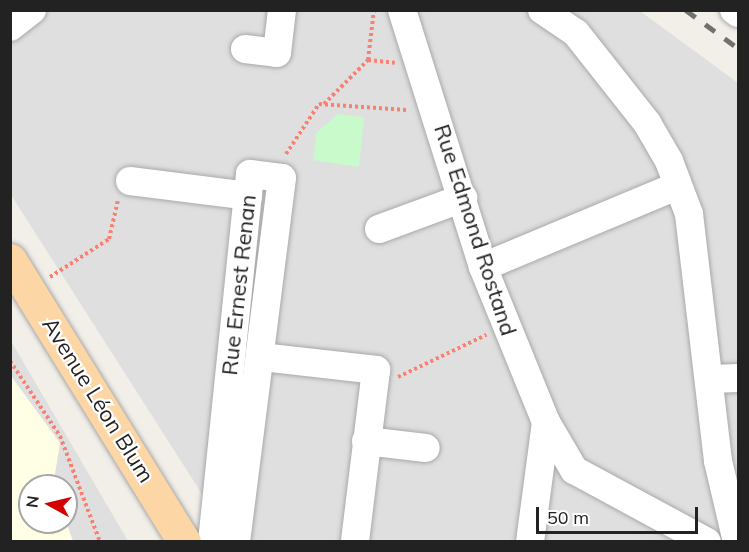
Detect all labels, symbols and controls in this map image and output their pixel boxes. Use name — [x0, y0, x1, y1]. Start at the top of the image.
street label: Rue Edmond Rostand — [428, 121, 522, 339]
street label: Rue Ernest Renan — [216, 193, 262, 377]
street label: Avenue Léon Blum — [37, 313, 159, 487]
north arrow — [18, 474, 78, 534]
text: N — [21, 494, 43, 509]
scale bar — [539, 495, 701, 533]
text: 50 m — [547, 506, 589, 529]

